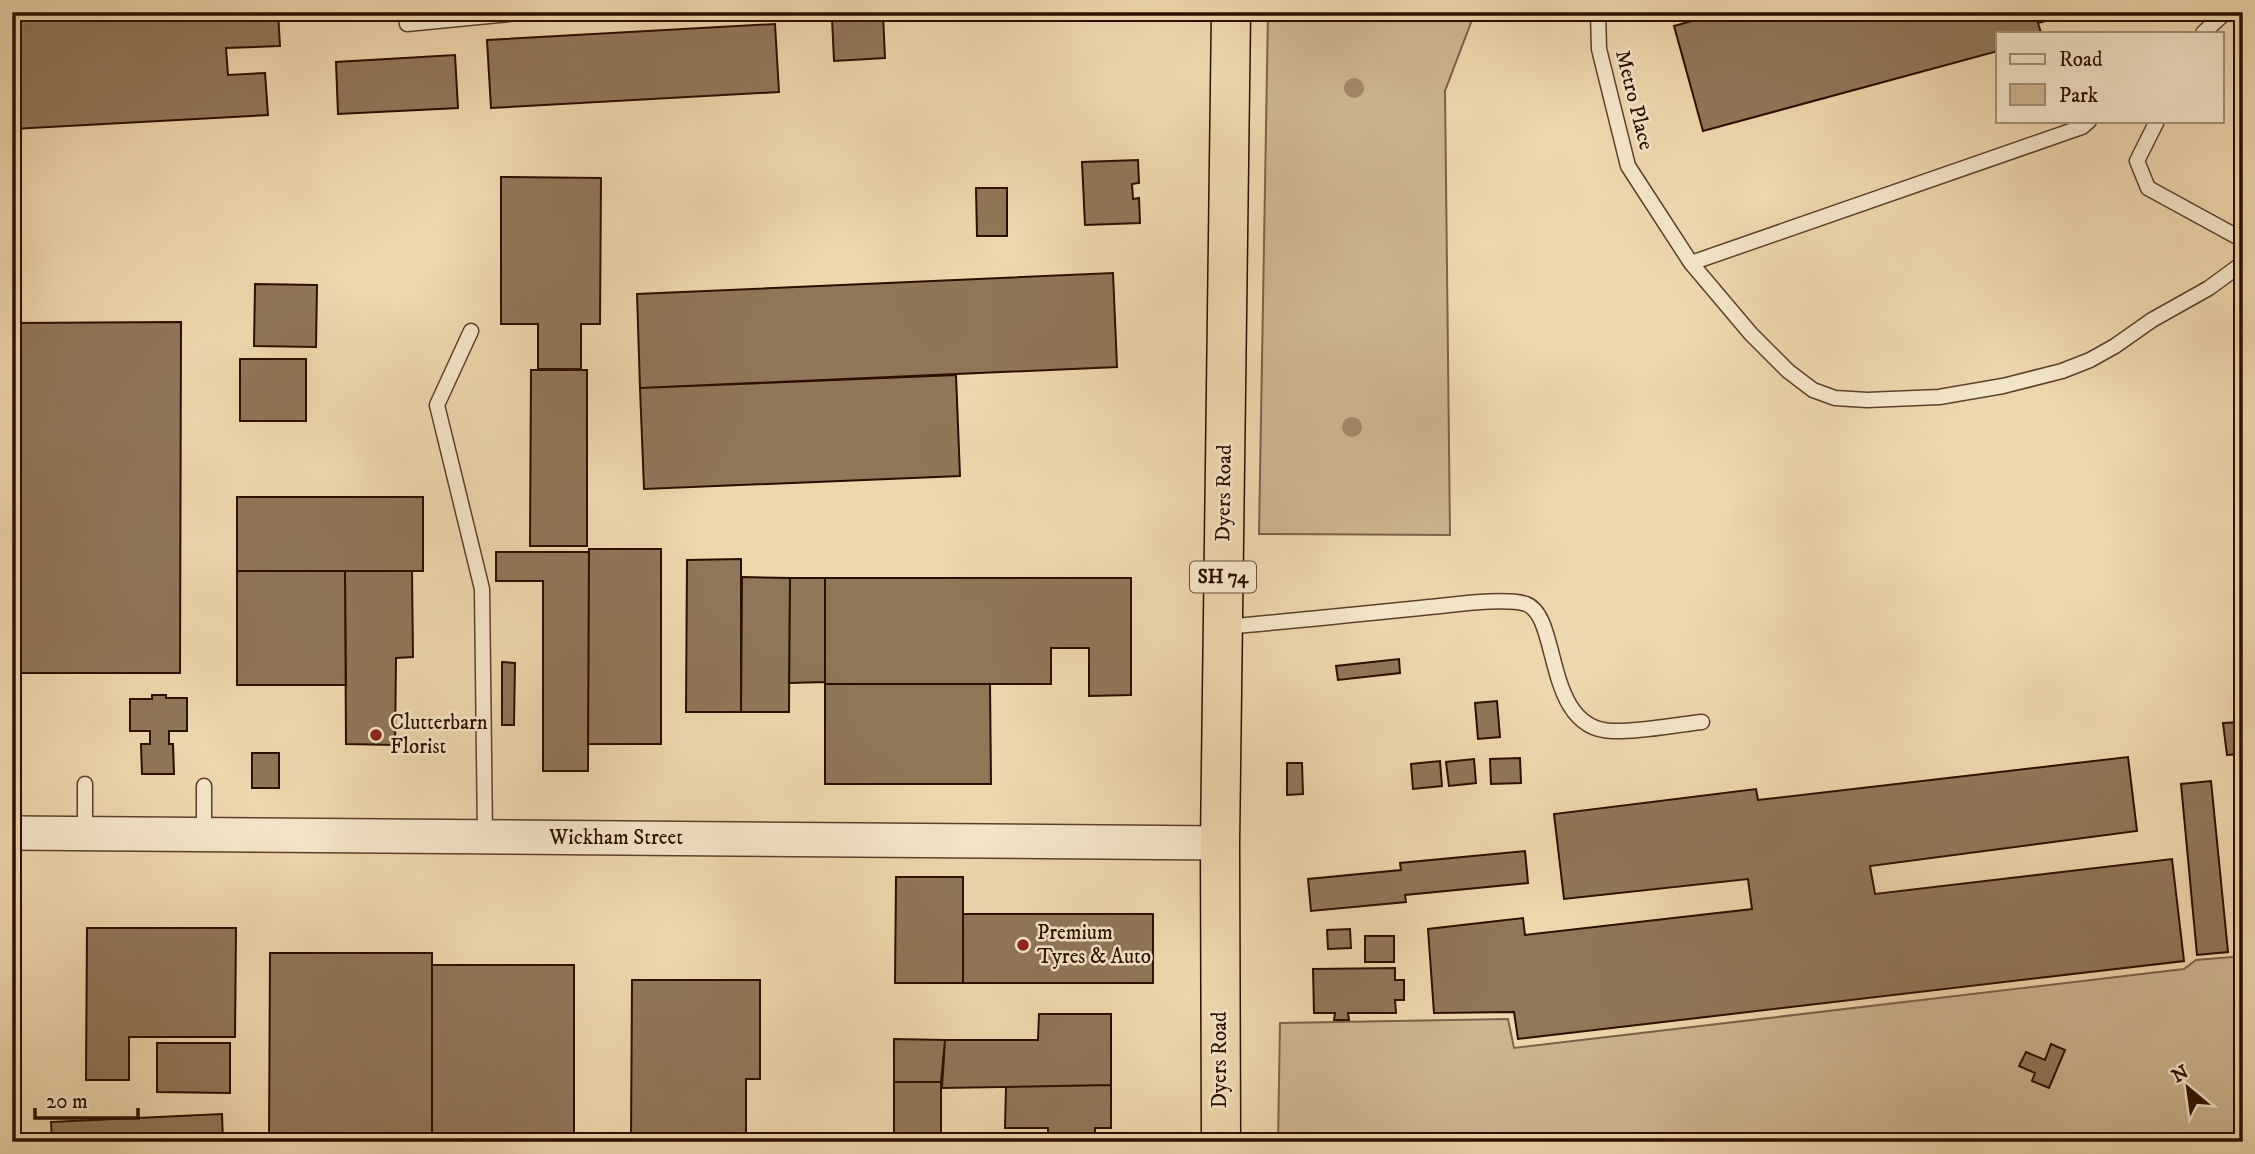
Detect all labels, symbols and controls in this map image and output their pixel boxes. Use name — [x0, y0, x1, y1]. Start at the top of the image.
legend — [1996, 32, 2224, 122]
street label: Metro Place — [1609, 47, 1659, 153]
text: Road — [2059, 47, 2103, 73]
text: Park — [2059, 83, 2099, 109]
street label: Dyers Road — [1210, 444, 1238, 542]
road number: SH 74 — [1190, 562, 1256, 592]
place label: Clutterbarn Florist — [390, 710, 488, 760]
marker: Clutterbarn Florist — [368, 727, 384, 743]
street label: Wickham Street — [548, 825, 683, 851]
place label: Premium Tyres & Auto — [1037, 920, 1151, 970]
marker: Premium Tyres & Auto — [1015, 937, 1031, 953]
street label: Dyers Road — [1207, 1011, 1233, 1109]
north arrow — [2154, 1052, 2224, 1122]
text: N — [2168, 1060, 2193, 1088]
scale bar — [35, 1077, 138, 1121]
text: 20 m — [46, 1089, 88, 1115]

